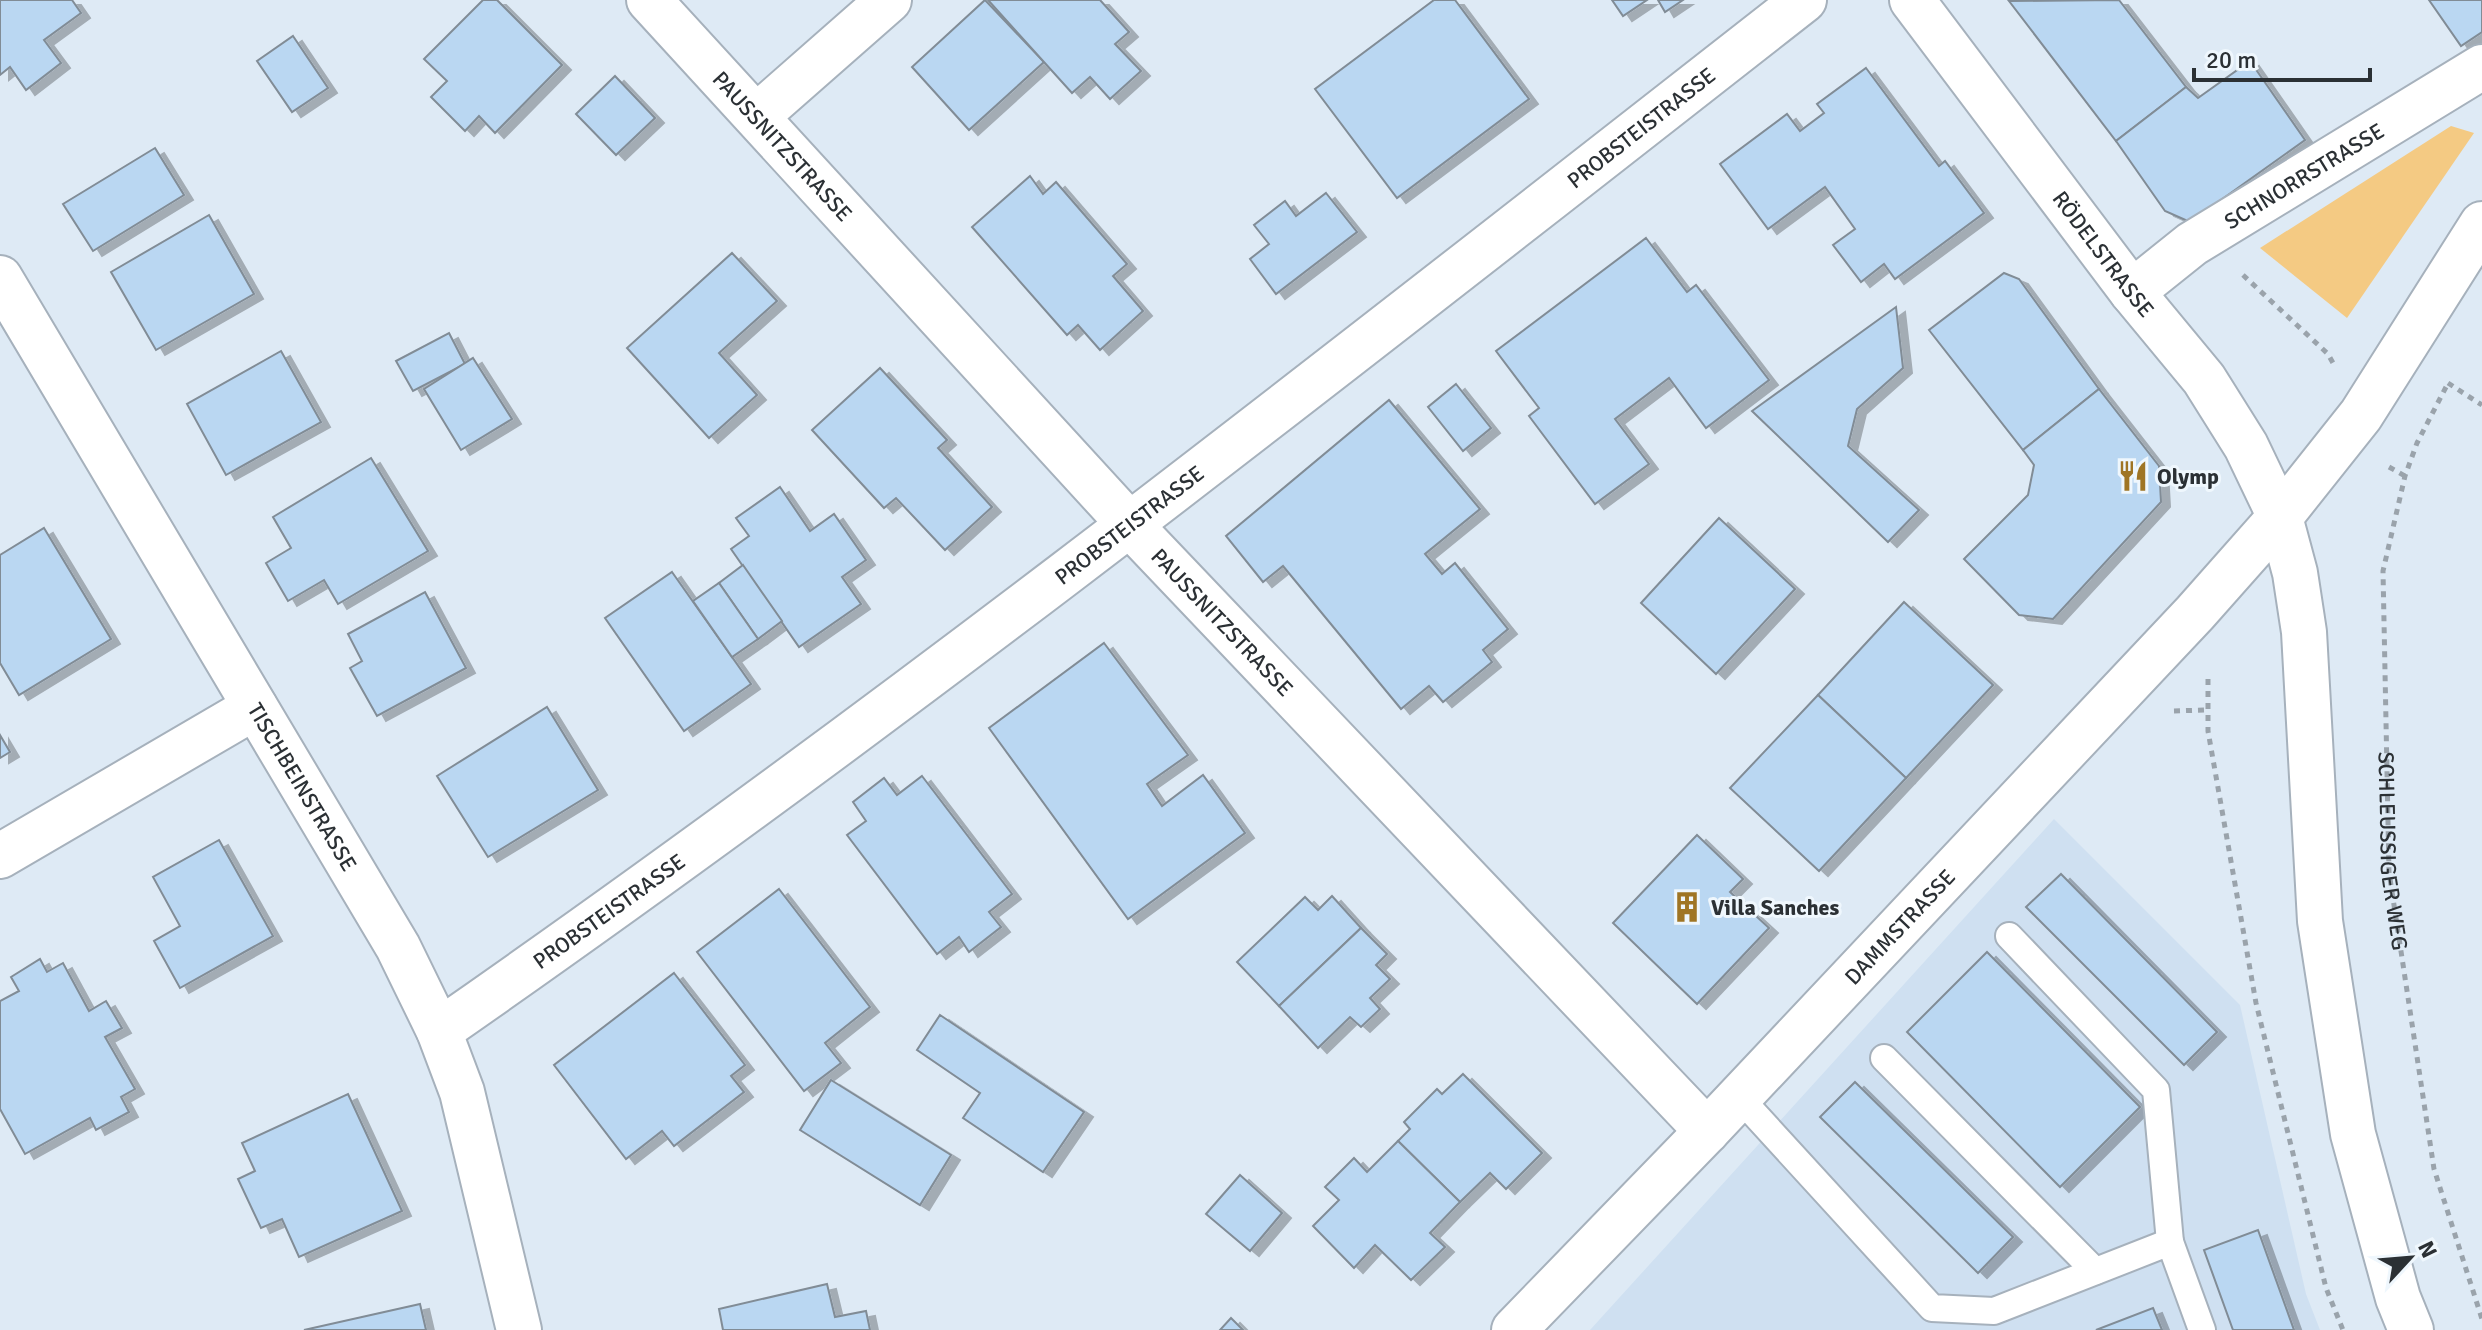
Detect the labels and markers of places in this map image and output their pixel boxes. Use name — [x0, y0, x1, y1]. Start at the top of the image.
restaurant icon: Olymp — [2116, 459, 2150, 493]
place label: Olymp — [2157, 463, 2219, 490]
building icon: Villa Sanches — [1670, 890, 1704, 924]
place label: Villa Sanches — [1711, 894, 1840, 921]

